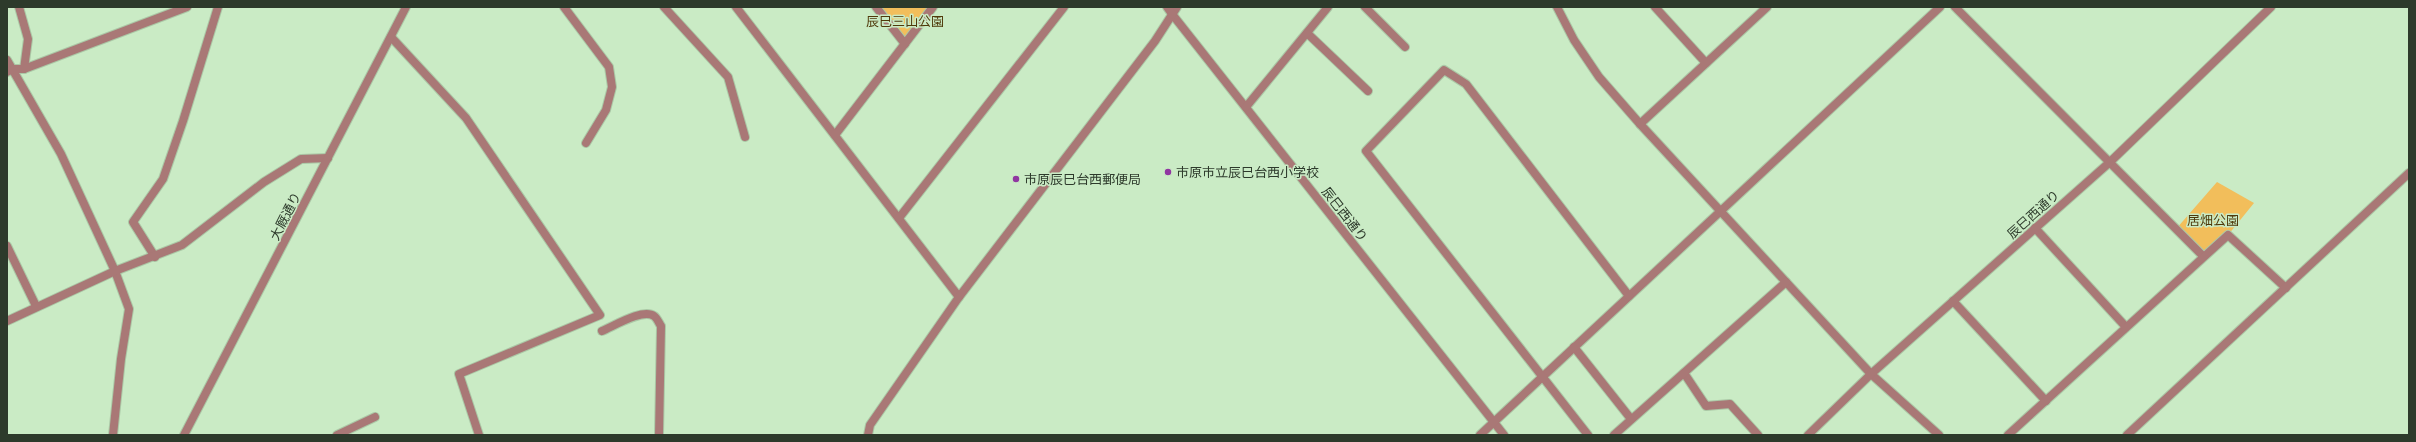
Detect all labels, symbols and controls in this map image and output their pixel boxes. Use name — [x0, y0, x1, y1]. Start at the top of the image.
park label: 辰巳三山公園 — [866, 13, 944, 29]
place label: 市原市立辰巳台西小学校 — [1176, 164, 1319, 180]
marker: 市原市立辰巳台西小学校 — [1163, 167, 1173, 177]
place label: 市原辰巳台西郵便局 — [1024, 171, 1141, 187]
marker: 市原辰巳台西郵便局 — [1011, 174, 1021, 184]
street label: 辰巳西通り — [1319, 183, 1371, 245]
street label: 辰巳西通り — [2003, 186, 2063, 242]
street label: 大厩通り — [266, 189, 304, 243]
park label: 居畑公園 — [2187, 212, 2239, 228]

